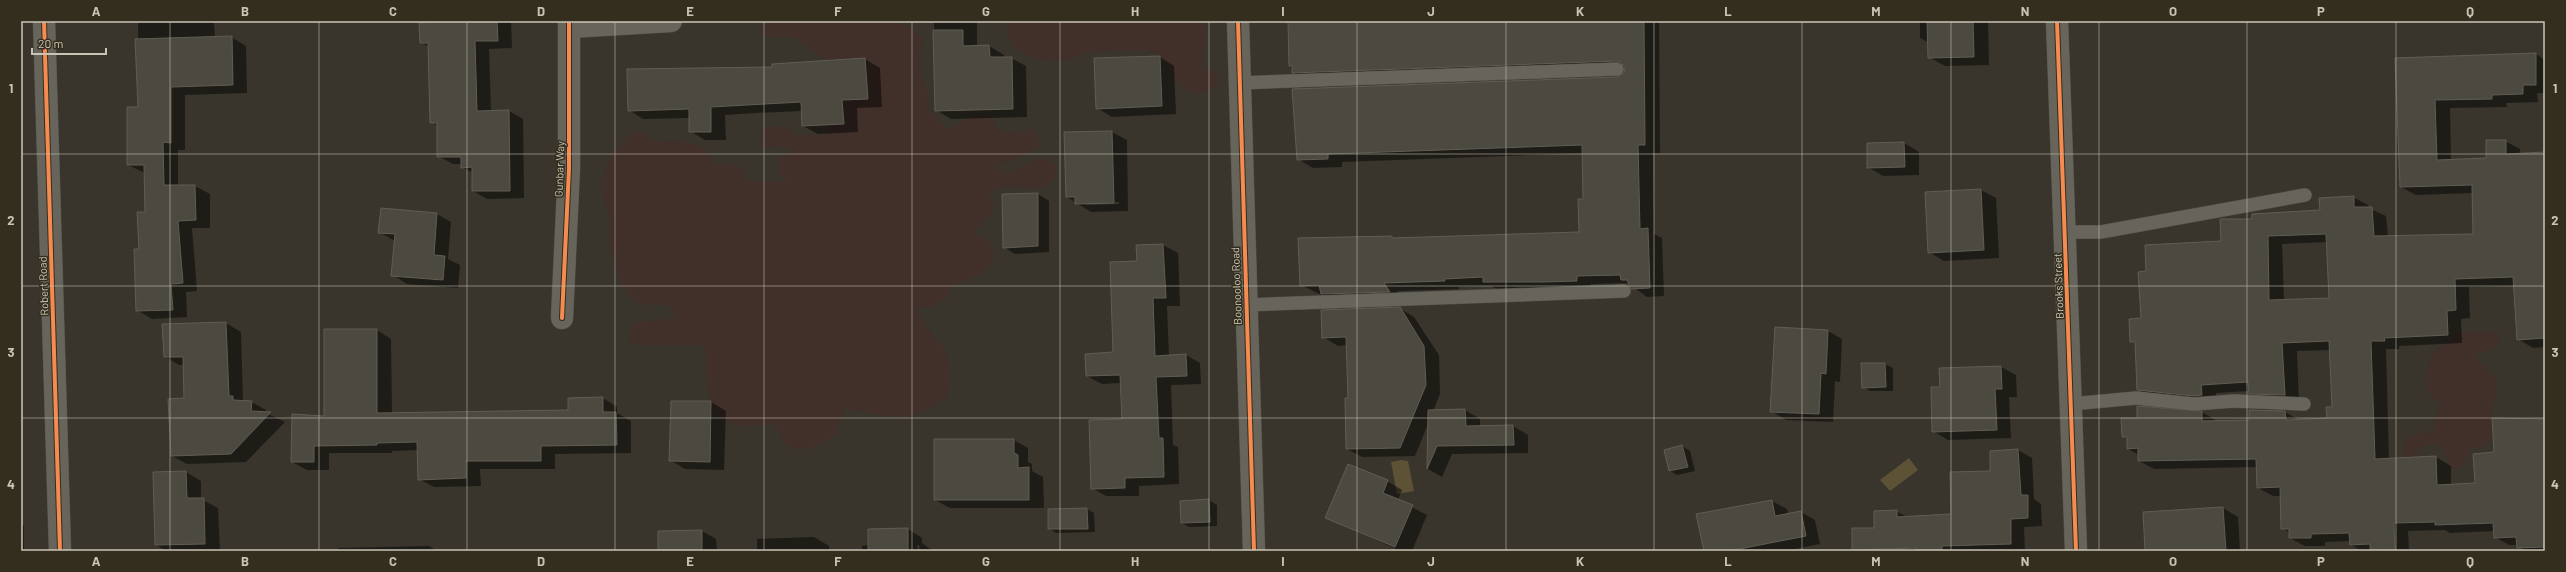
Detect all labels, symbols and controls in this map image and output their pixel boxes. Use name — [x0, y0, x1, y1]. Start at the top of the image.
text: A — [92, 3, 101, 19]
text: B — [241, 3, 249, 19]
text: C — [389, 3, 397, 19]
text: D — [537, 3, 545, 19]
text: E — [686, 3, 694, 19]
text: F — [834, 3, 842, 19]
text: G — [982, 3, 990, 19]
text: H — [1131, 3, 1139, 19]
text: I — [1281, 3, 1285, 19]
text: J — [1427, 3, 1435, 19]
text: K — [1576, 3, 1584, 19]
text: L — [1724, 3, 1732, 19]
text: M — [1871, 3, 1881, 19]
text: N — [2021, 3, 2029, 19]
text: O — [2169, 3, 2177, 19]
text: P — [2317, 3, 2325, 19]
text: Q — [2466, 3, 2474, 19]
scale bar — [32, 30, 106, 56]
text: 20 m — [38, 36, 64, 50]
text: 1 — [9, 80, 13, 96]
text: 1 — [2553, 80, 2557, 96]
street label: Gunbar Way — [552, 141, 566, 197]
text: 2 — [7, 212, 15, 228]
text: 2 — [2551, 212, 2559, 228]
street label: Boonooloo Road — [1228, 247, 1244, 325]
street label: Brooks Street — [2050, 253, 2066, 319]
street label: Robert Road — [35, 256, 51, 316]
text: 3 — [7, 344, 15, 360]
text: 3 — [2551, 344, 2559, 360]
text: 4 — [7, 476, 15, 492]
text: 4 — [2551, 476, 2559, 492]
text: A — [92, 553, 101, 569]
text: B — [241, 553, 249, 569]
text: C — [389, 553, 397, 569]
text: D — [537, 553, 545, 569]
text: E — [686, 553, 694, 569]
text: F — [834, 553, 842, 569]
text: G — [982, 553, 990, 569]
text: H — [1131, 553, 1139, 569]
text: I — [1281, 553, 1285, 569]
text: J — [1427, 553, 1435, 569]
text: K — [1576, 553, 1584, 569]
text: L — [1724, 553, 1732, 569]
text: M — [1871, 553, 1881, 569]
text: N — [2021, 553, 2029, 569]
text: O — [2169, 553, 2177, 569]
text: P — [2317, 553, 2325, 569]
text: Q — [2466, 553, 2474, 569]

